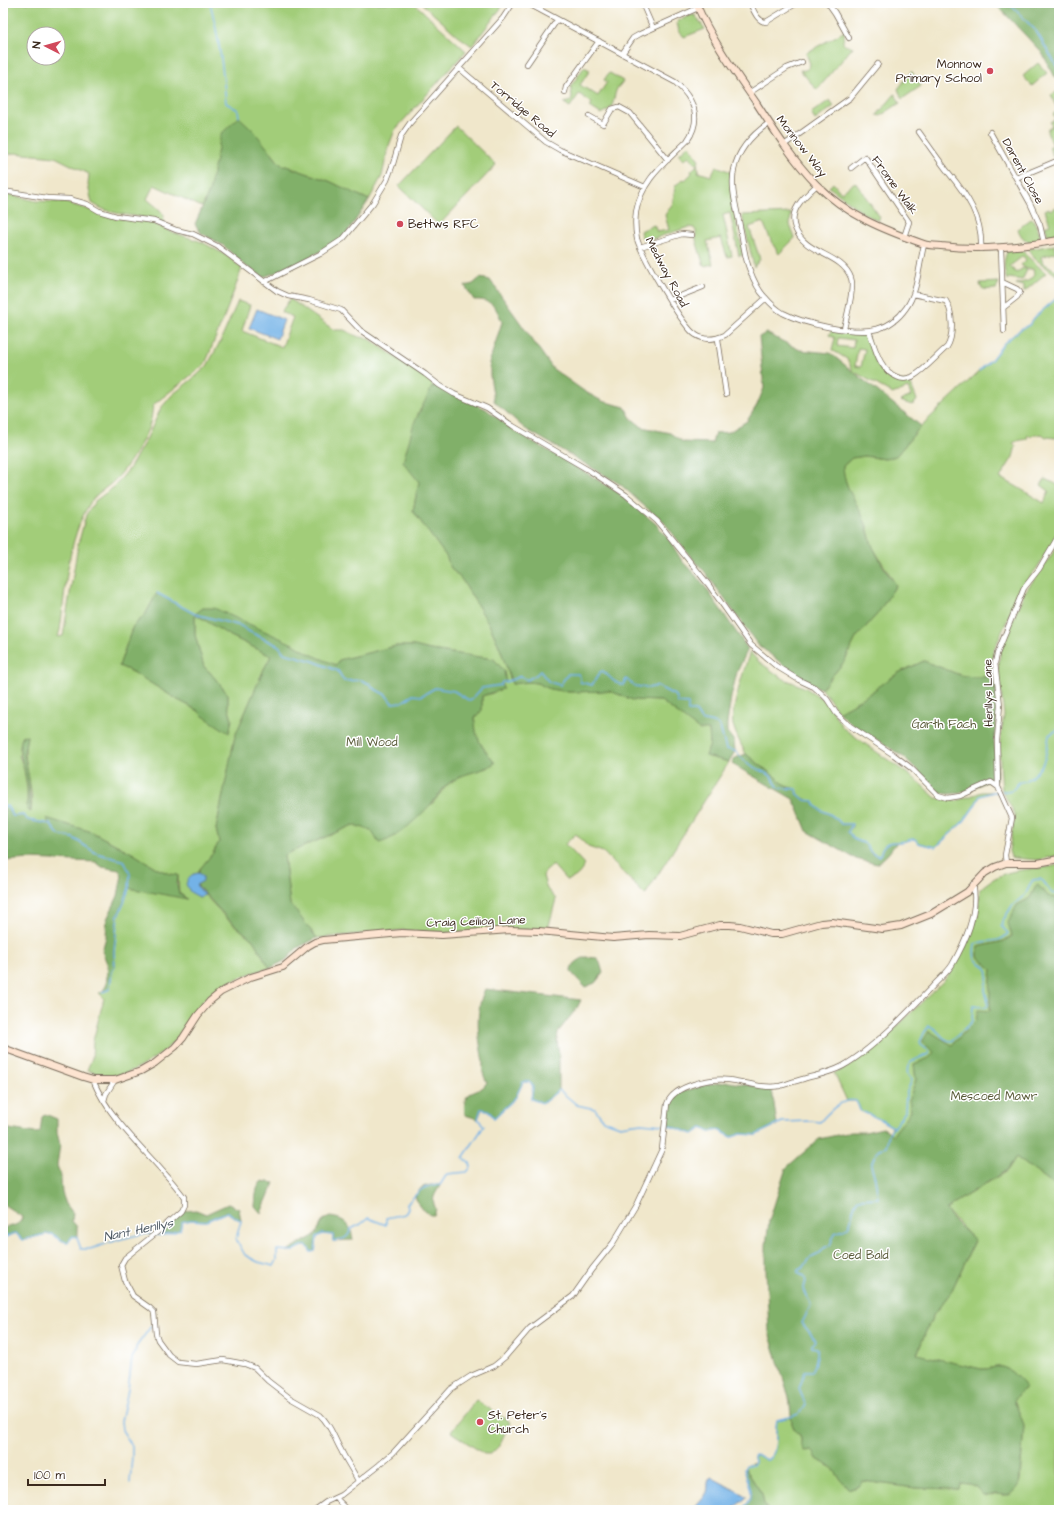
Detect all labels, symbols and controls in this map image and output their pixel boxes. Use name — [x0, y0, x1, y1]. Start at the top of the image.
north arrow — [26, 26, 66, 66]
text: N — [29, 41, 44, 49]
place label: Monnow Primary School — [896, 56, 982, 88]
marker: Monnow Primary School — [985, 66, 995, 76]
street label: Torridge Road — [486, 77, 559, 143]
street label: Monnow Way — [771, 112, 831, 182]
street label: Darent Close — [998, 135, 1048, 207]
street label: Frome Walk — [867, 152, 922, 219]
place label: Bettws RFC — [408, 216, 479, 233]
marker: Bettws RFC — [395, 219, 405, 229]
street label: Medway Road — [640, 234, 692, 311]
street label: Henllys Lane — [979, 658, 999, 727]
park label: Garth Fach — [912, 716, 976, 733]
park label: Mill Wood — [346, 734, 398, 751]
street label: Craig Ceiliog Lane — [426, 911, 526, 933]
park label: Mescoed Mawr — [951, 1088, 1038, 1105]
water label: Nant Henllys — [102, 1214, 176, 1247]
park label: Coed Bald — [833, 1247, 889, 1264]
place label: St. Peter's Church — [488, 1407, 547, 1438]
marker: St. Peter's Church — [475, 1417, 485, 1427]
scale bar — [28, 1461, 105, 1487]
text: 100 m — [34, 1467, 65, 1484]

